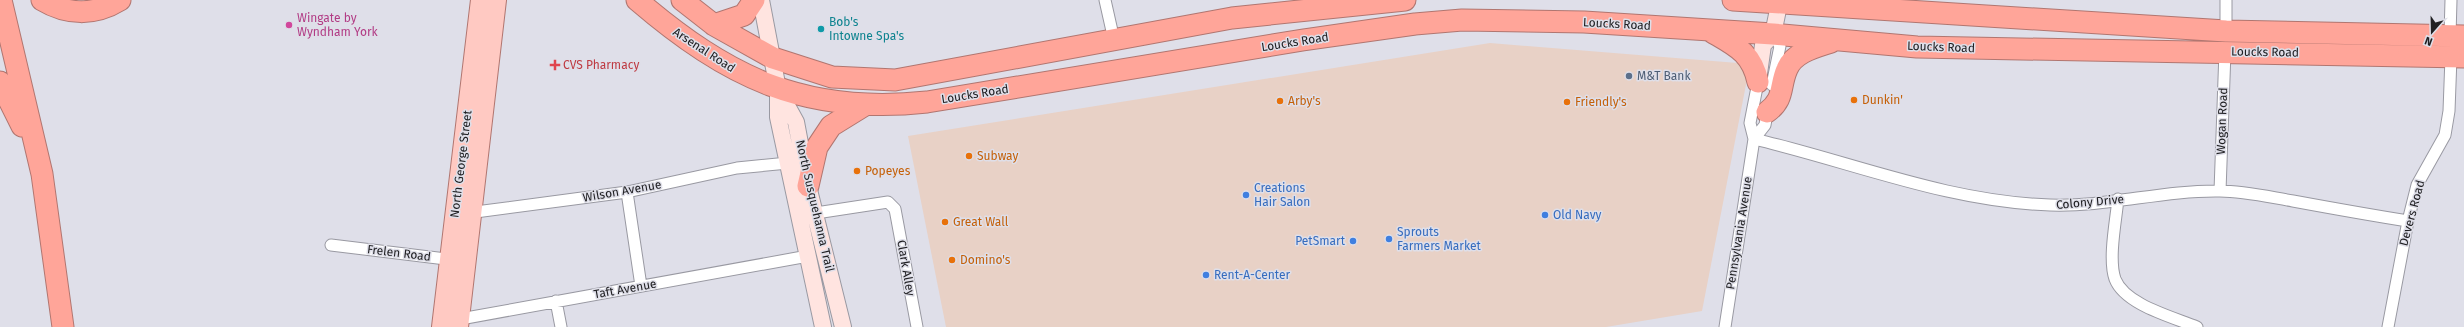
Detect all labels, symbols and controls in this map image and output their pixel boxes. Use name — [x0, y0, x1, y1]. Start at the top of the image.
place label: Wingate by Wyndham York — [297, 11, 379, 39]
north arrow — [2412, 12, 2452, 52]
place label: Bob's Intowne Spa's — [829, 15, 905, 43]
street label: Loucks Road — [1583, 15, 1651, 33]
marker: Wingate by Wyndham York — [284, 20, 294, 30]
marker: Bob's Intowne Spa's — [816, 24, 826, 34]
street label: Arsenal Road — [670, 25, 738, 75]
street label: Loucks Road — [1260, 30, 1330, 54]
text: N — [2423, 34, 2434, 48]
street label: Loucks Road — [1907, 39, 1975, 55]
street label: Loucks Road — [2231, 44, 2299, 60]
place label: CVS Pharmacy — [563, 58, 639, 72]
marker: CVS Pharmacy — [550, 60, 560, 70]
place label: M&T Bank — [1637, 69, 1691, 83]
marker: M&T Bank — [1624, 71, 1634, 81]
street label: Loucks Road — [940, 82, 1010, 106]
street label: Wogan Road — [2214, 87, 2230, 155]
place label: Dunkin' — [1862, 93, 1903, 107]
place label: Arby's — [1288, 94, 1321, 108]
place label: Friendly's — [1575, 95, 1627, 109]
marker: Dunkin' — [1849, 95, 1859, 105]
marker: Arby's — [1275, 96, 1285, 106]
marker: Friendly's — [1562, 97, 1572, 107]
street label: North George Street — [447, 109, 475, 219]
street label: North Susquehanna Trail — [793, 139, 837, 274]
place label: Subway — [977, 149, 1018, 163]
marker: Subway — [964, 151, 974, 161]
place label: Popeyes — [865, 164, 911, 178]
marker: Popeyes — [852, 166, 862, 176]
street label: Pennsylvania Avenue — [1723, 176, 1755, 290]
street label: Wilson Avenue — [582, 177, 662, 205]
street label: Devers Road — [2396, 179, 2428, 247]
place label: Creations Hair Salon — [1254, 181, 1310, 209]
marker: Creations Hair Salon — [1241, 190, 1251, 200]
street label: Colony Drive — [2055, 192, 2125, 212]
place label: Old Navy — [1553, 208, 1602, 222]
marker: Old Navy — [1540, 210, 1550, 220]
place label: Great Wall — [953, 215, 1009, 229]
marker: Great Wall — [940, 217, 950, 227]
place label: Sprouts Farmers Market — [1397, 225, 1481, 253]
place label: PetSmart — [1295, 234, 1346, 248]
marker: Sprouts Farmers Market — [1384, 234, 1394, 244]
marker: PetSmart — [1348, 236, 1358, 246]
street label: Clark Alley — [894, 239, 918, 297]
street label: Frelen Road — [366, 242, 432, 264]
place label: Domino's — [960, 253, 1011, 267]
marker: Domino's — [947, 255, 957, 265]
place label: Rent-A-Center — [1214, 268, 1291, 282]
marker: Rent-A-Center — [1201, 270, 1211, 280]
street label: Taft Avenue — [593, 277, 657, 301]

